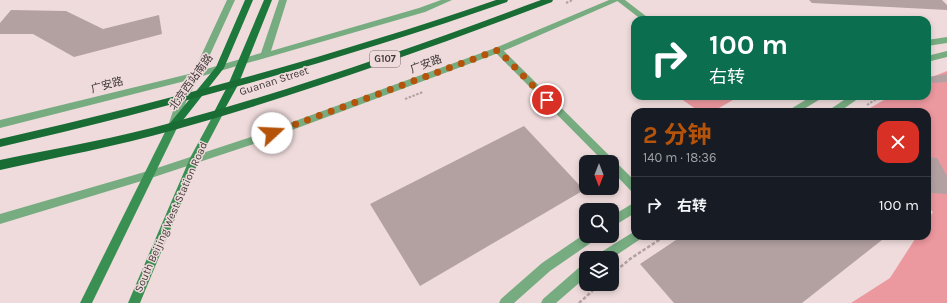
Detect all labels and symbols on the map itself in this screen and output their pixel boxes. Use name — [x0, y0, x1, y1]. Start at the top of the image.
street label: 北京西站南路 — [166, 51, 216, 113]
road number: G107 — [370, 51, 400, 67]
street label: 广安路 — [408, 52, 444, 76]
street label: Guanan Street — [238, 64, 310, 98]
street label: 广安路 — [89, 74, 125, 96]
pin — [530, 83, 564, 117]
position arrow — [251, 112, 293, 154]
street label: South Beijing West Station Road — [132, 140, 210, 294]
north arrow — [579, 155, 619, 195]

